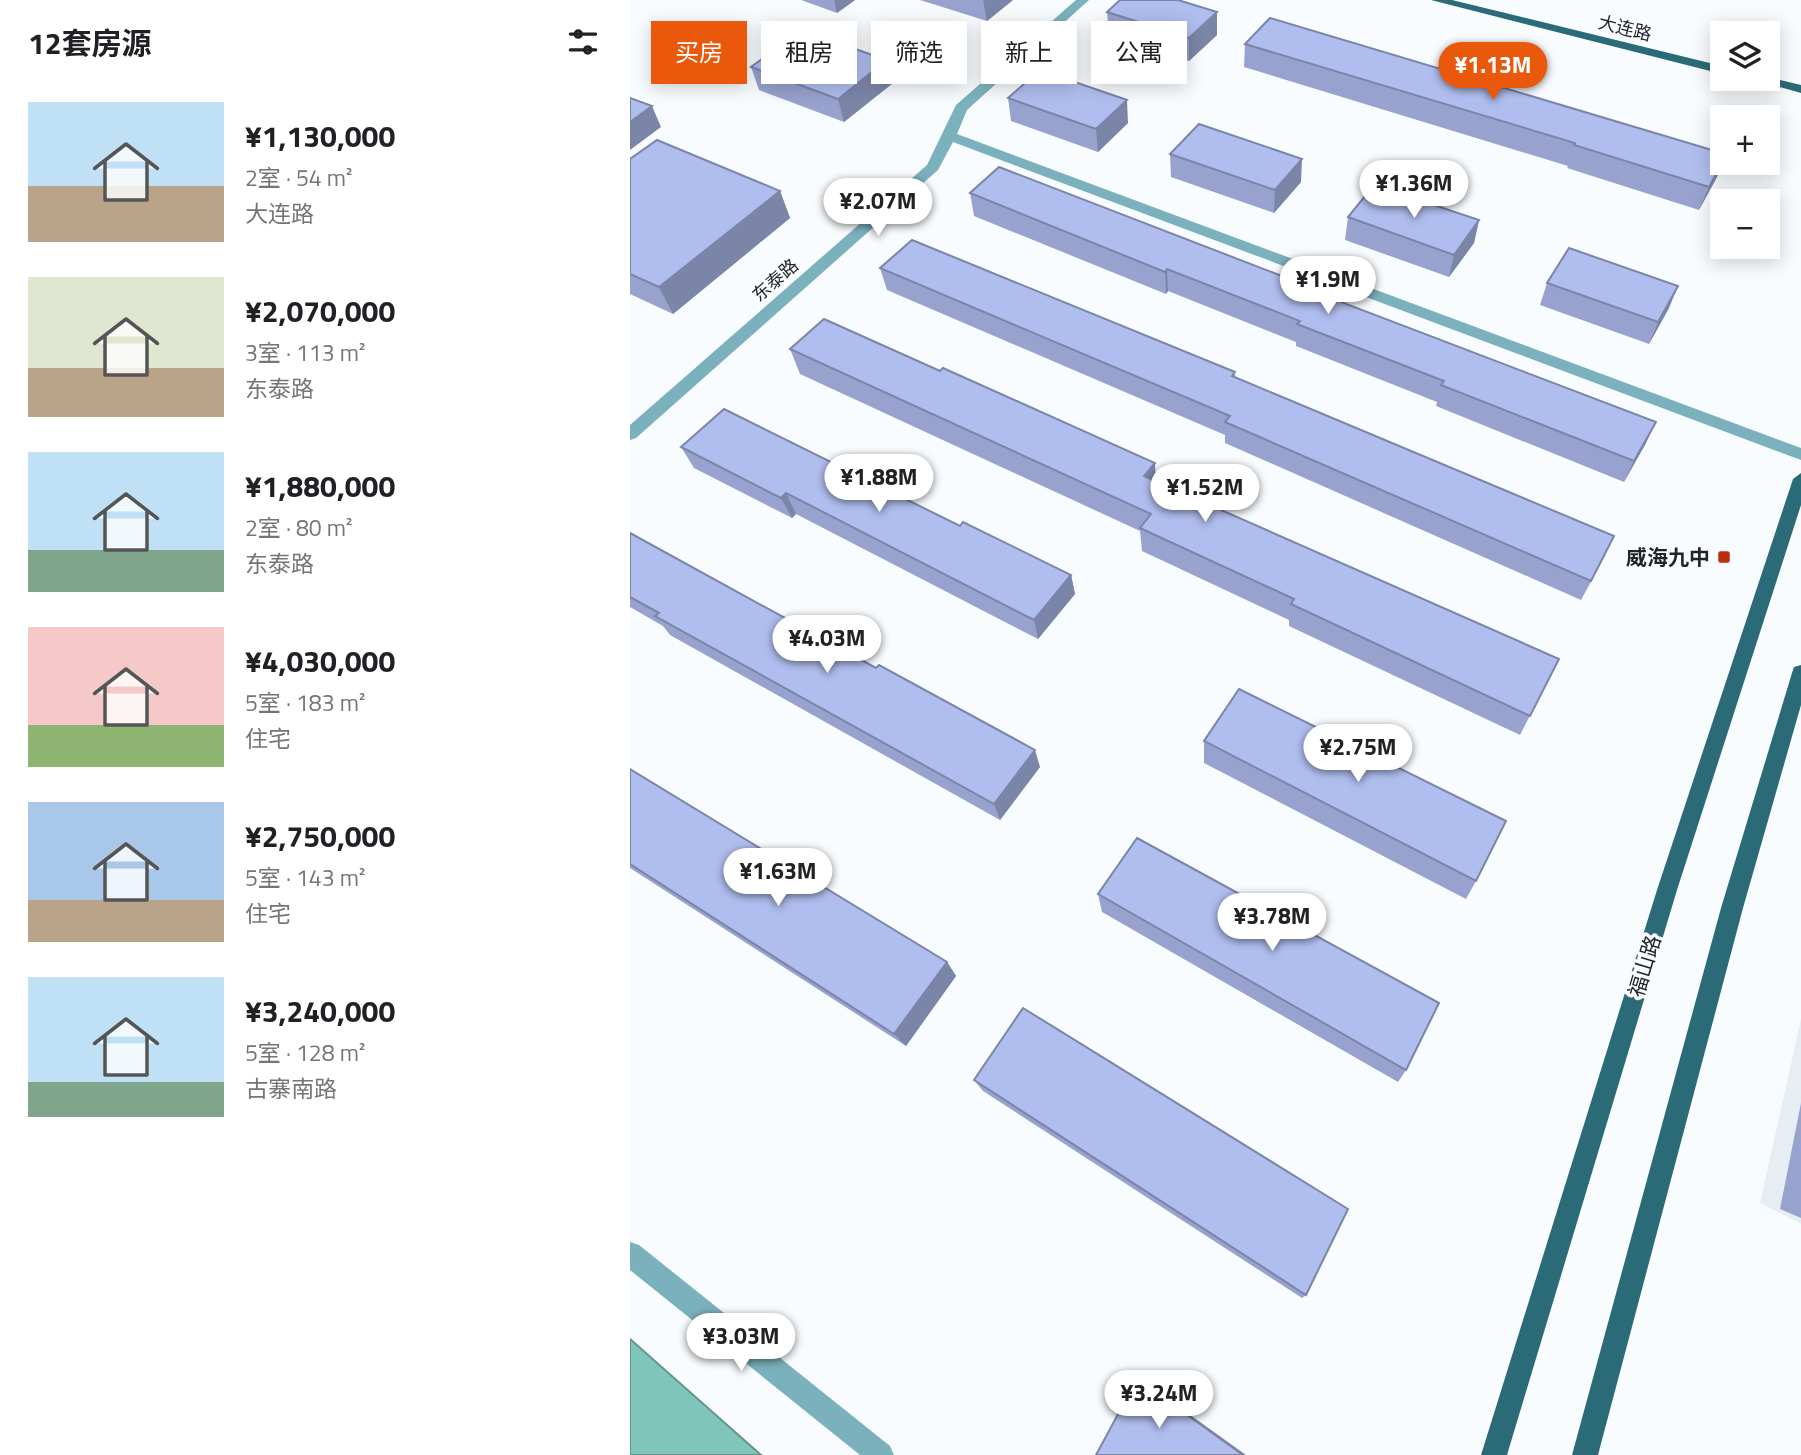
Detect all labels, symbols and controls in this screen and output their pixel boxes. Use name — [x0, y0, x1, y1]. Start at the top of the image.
street label: 大连路 — [1596, 8, 1654, 48]
text: 12套房源 — [28, 20, 152, 66]
chip: 买房 — [651, 21, 747, 84]
chip: 租房 — [761, 21, 857, 84]
chip: 筛选 — [871, 21, 967, 84]
chip: 新上 — [981, 21, 1077, 84]
chip: 公寓 — [1091, 21, 1187, 84]
map controls — [1710, 21, 1780, 259]
button: layers — [1710, 21, 1780, 91]
icon: filters — [564, 23, 602, 61]
pin: ¥1.13M — [1436, 42, 1550, 102]
text: ¥1.13M — [1454, 47, 1532, 82]
button: + — [1710, 105, 1780, 175]
text: ¥1,130,000 — [245, 113, 395, 159]
icon: home — [84, 130, 168, 214]
text: 2室 · 54 m² — [245, 160, 352, 195]
pin: ¥1.36M — [1357, 160, 1471, 220]
text: ¥1.36M — [1375, 165, 1453, 200]
pin: ¥2.07M — [821, 178, 935, 238]
text: ¥2.07M — [839, 183, 917, 218]
button: − — [1710, 189, 1780, 259]
text: 大连路 — [245, 196, 314, 231]
street label: 东泰路 — [746, 252, 804, 308]
pin: ¥1.9M — [1279, 256, 1377, 316]
text: ¥1.9M — [1296, 261, 1360, 296]
text: ¥2,070,000 — [245, 288, 395, 334]
icon: home — [84, 305, 168, 389]
text: 3室 · 113 m² — [245, 335, 365, 370]
text: 东泰路 — [245, 371, 314, 406]
pin: ¥1.88M — [822, 454, 936, 514]
text: ¥1.88M — [840, 459, 918, 494]
text: ¥1,880,000 — [245, 463, 395, 509]
pin: ¥1.52M — [1148, 464, 1262, 524]
text: ¥1.52M — [1166, 469, 1244, 504]
icon: home — [84, 480, 168, 564]
text: 2室 · 80 m² — [245, 510, 352, 545]
place label: 威海九中 — [1626, 541, 1710, 573]
text: 东泰路 — [245, 546, 314, 581]
marker: 威海九中 — [1716, 549, 1732, 565]
pin: ¥4.03M — [770, 616, 884, 675]
text: ¥4.03M — [788, 620, 866, 655]
text: ¥4,030,000 — [245, 638, 395, 684]
icon: home — [84, 655, 168, 739]
text: 5室 · 183 m² — [245, 685, 365, 720]
text: 住宅 — [245, 721, 291, 756]
pin: ¥2.75M — [1301, 724, 1415, 784]
text: ¥2.75M — [1319, 729, 1397, 764]
text: ¥2,750,000 — [245, 813, 395, 859]
icon: home — [84, 830, 168, 914]
pin: ¥1.63M — [721, 848, 835, 908]
text: ¥1.63M — [739, 853, 817, 888]
text: 5室 · 143 m² — [245, 860, 365, 895]
pin: ¥3.78M — [1215, 894, 1329, 953]
text: 住宅 — [245, 896, 291, 931]
text: ¥3.78M — [1233, 898, 1311, 933]
street label: 福山路 — [1619, 931, 1669, 1001]
text: ¥3,240,000 — [245, 988, 395, 1034]
icon: home — [84, 1005, 168, 1089]
text: 5室 · 128 m² — [245, 1035, 365, 1070]
text: 古寨南路 — [245, 1071, 337, 1106]
pin: ¥3.03M — [684, 1314, 798, 1373]
text: ¥3.03M — [702, 1318, 780, 1353]
pin: ¥3.24M — [1102, 1370, 1216, 1430]
text: ¥3.24M — [1120, 1375, 1198, 1410]

